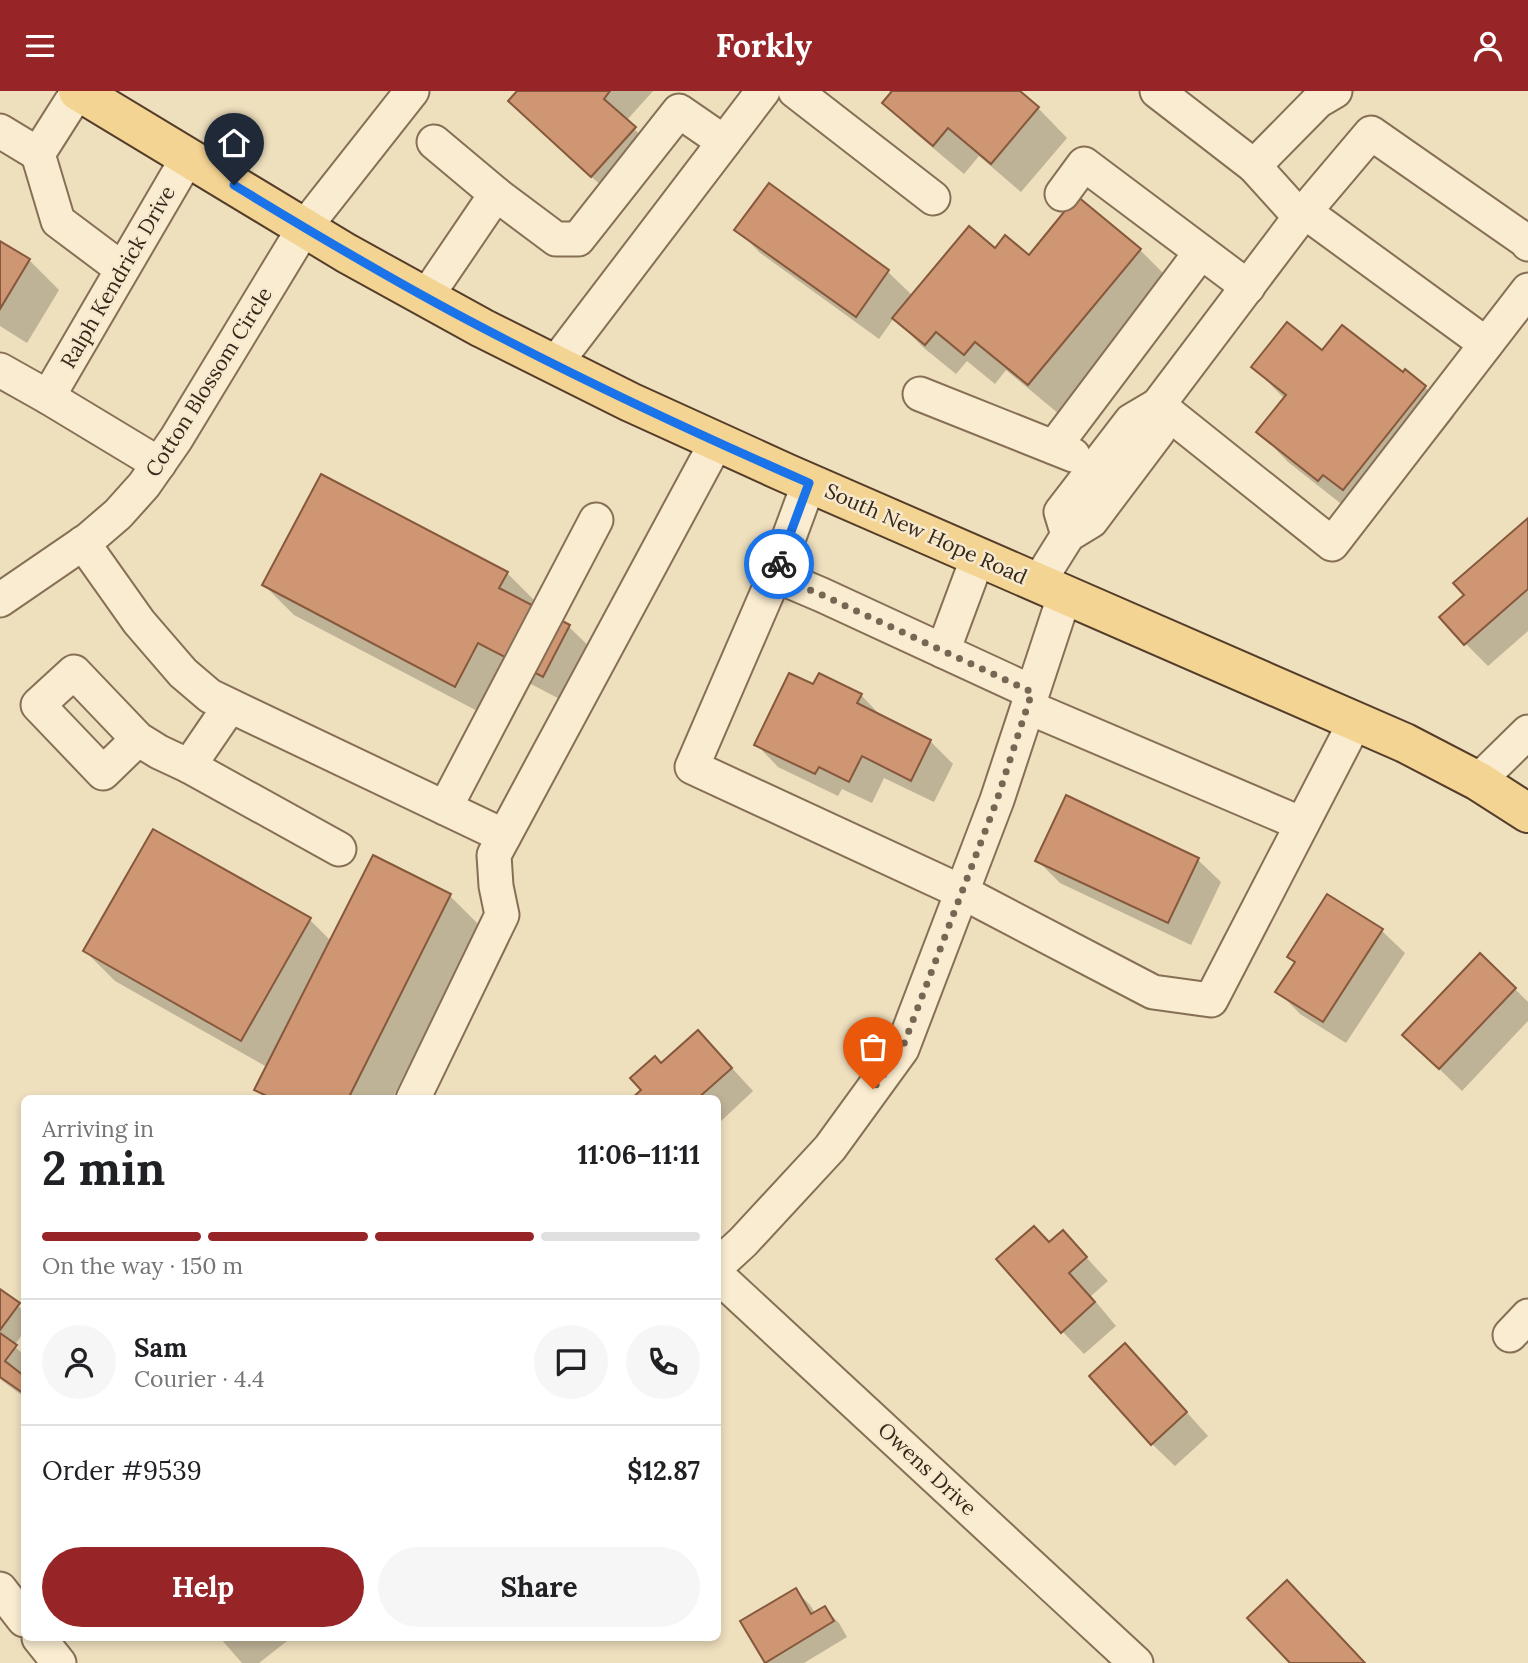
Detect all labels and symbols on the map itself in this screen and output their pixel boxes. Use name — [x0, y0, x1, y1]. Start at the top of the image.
pin — [204, 113, 264, 185]
street label: Ralph Kendrick Drive — [54, 181, 181, 373]
street label: Cotton Blossom Circle — [139, 282, 278, 482]
street label: South New Hope Road — [821, 477, 1032, 590]
courier — [744, 529, 814, 599]
pin — [843, 1017, 903, 1089]
street label: Owens Drive — [872, 1416, 982, 1521]

